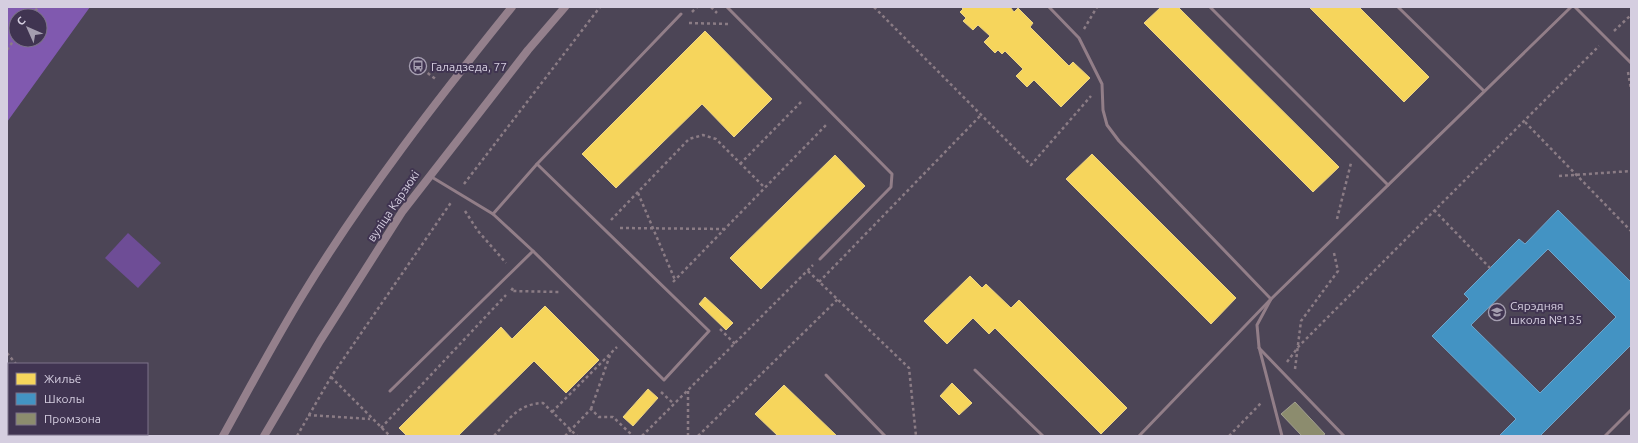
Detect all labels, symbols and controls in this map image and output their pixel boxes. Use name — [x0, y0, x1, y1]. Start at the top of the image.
north arrow — [8, 8, 48, 48]
text: С — [14, 14, 28, 28]
bus stop icon: Галадзеда, 77 — [408, 56, 428, 76]
place label: Галадзеда, 77 — [431, 60, 507, 73]
street label: вуліца Карзюкі — [364, 168, 422, 244]
place label: Сярэдняя школа №135 — [1510, 299, 1582, 326]
school or university icon: Сярэдняя школа №135 — [1487, 302, 1507, 322]
legend — [8, 363, 148, 435]
text: Жильё — [44, 372, 81, 385]
text: Школы — [44, 392, 85, 405]
text: Промзона — [44, 412, 101, 425]

